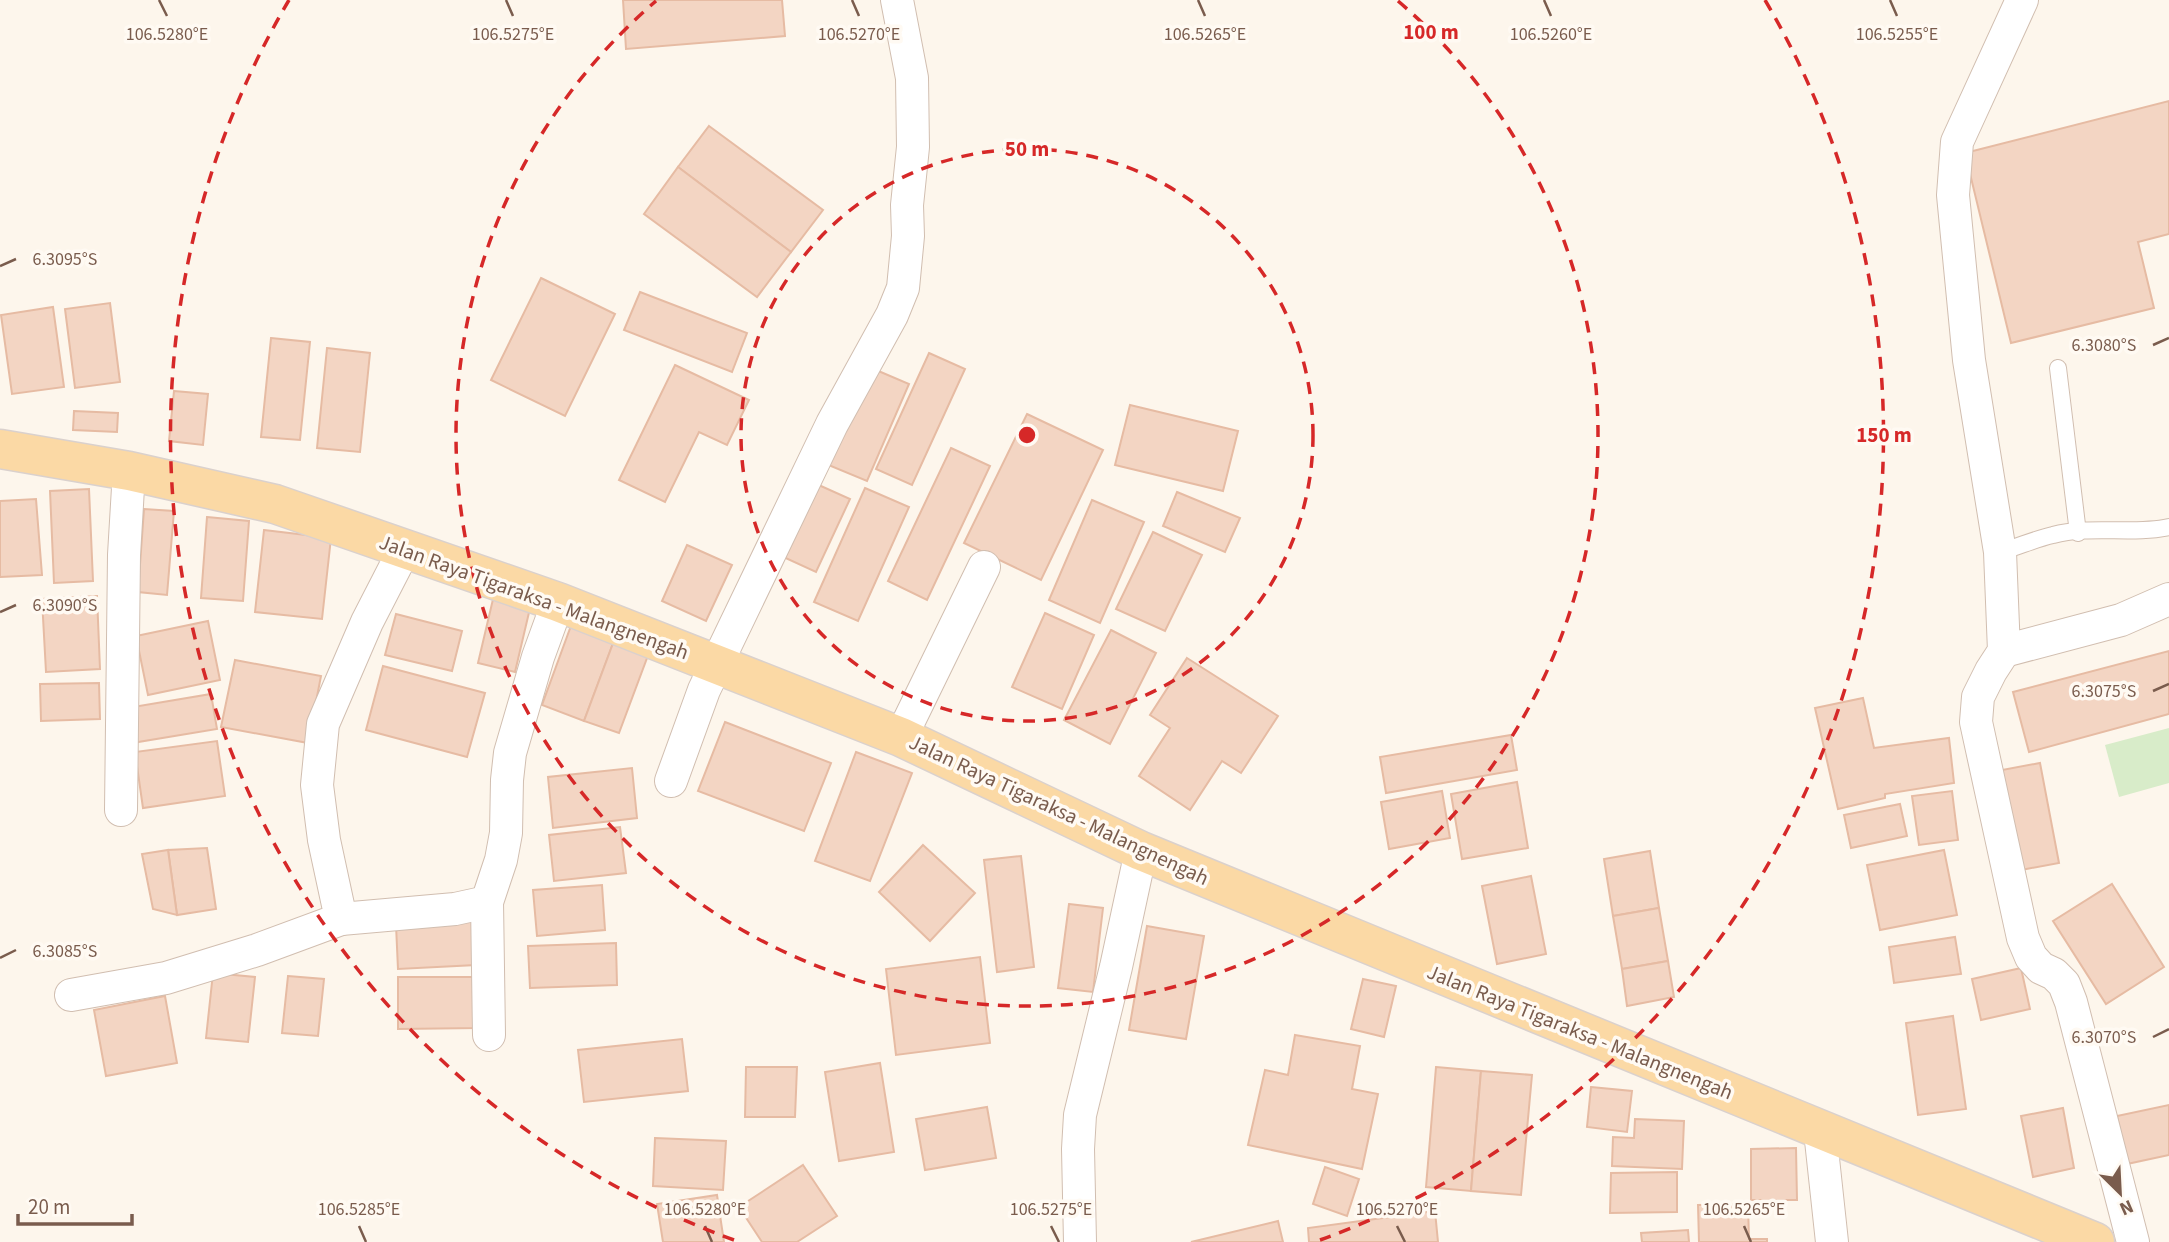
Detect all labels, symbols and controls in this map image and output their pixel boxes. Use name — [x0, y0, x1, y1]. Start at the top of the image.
text: 100 m — [1403, 17, 1459, 47]
text: 106.5280°E — [126, 22, 208, 47]
text: 106.5275°E — [472, 22, 554, 47]
text: 106.5270°E — [818, 22, 900, 47]
text: 106.5265°E — [1164, 22, 1246, 47]
text: 106.5260°E — [1510, 22, 1592, 47]
text: 106.5255°E — [1856, 22, 1938, 47]
text: 50 m — [1005, 134, 1049, 164]
text: 6.3095°S — [33, 247, 97, 272]
text: 6.3080°S — [2072, 333, 2136, 358]
text: 150 m — [1856, 420, 1912, 450]
centre of rings — [1015, 423, 1039, 447]
street label: Jalan Raya Tigaraksa - Malangnengah — [375, 527, 693, 667]
text: 6.3090°S — [33, 593, 97, 618]
text: 6.3075°S — [2072, 679, 2136, 704]
street label: Jalan Raya Tigaraksa - Malangnengah — [904, 727, 1214, 893]
text: 6.3085°S — [33, 939, 97, 964]
street label: Jalan Raya Tigaraksa - Malangnengah — [1422, 957, 1738, 1107]
text: 6.3070°S — [2072, 1025, 2136, 1050]
north arrow — [2085, 1158, 2155, 1228]
scale bar — [18, 1182, 131, 1226]
text: 20 m — [28, 1192, 70, 1222]
text: N — [2115, 1192, 2138, 1222]
text: 106.5285°E — [318, 1197, 400, 1222]
text: 106.5280°E — [664, 1197, 746, 1222]
text: 106.5275°E — [1010, 1197, 1092, 1222]
text: 106.5270°E — [1356, 1197, 1438, 1222]
text: 106.5265°E — [1703, 1197, 1785, 1222]

